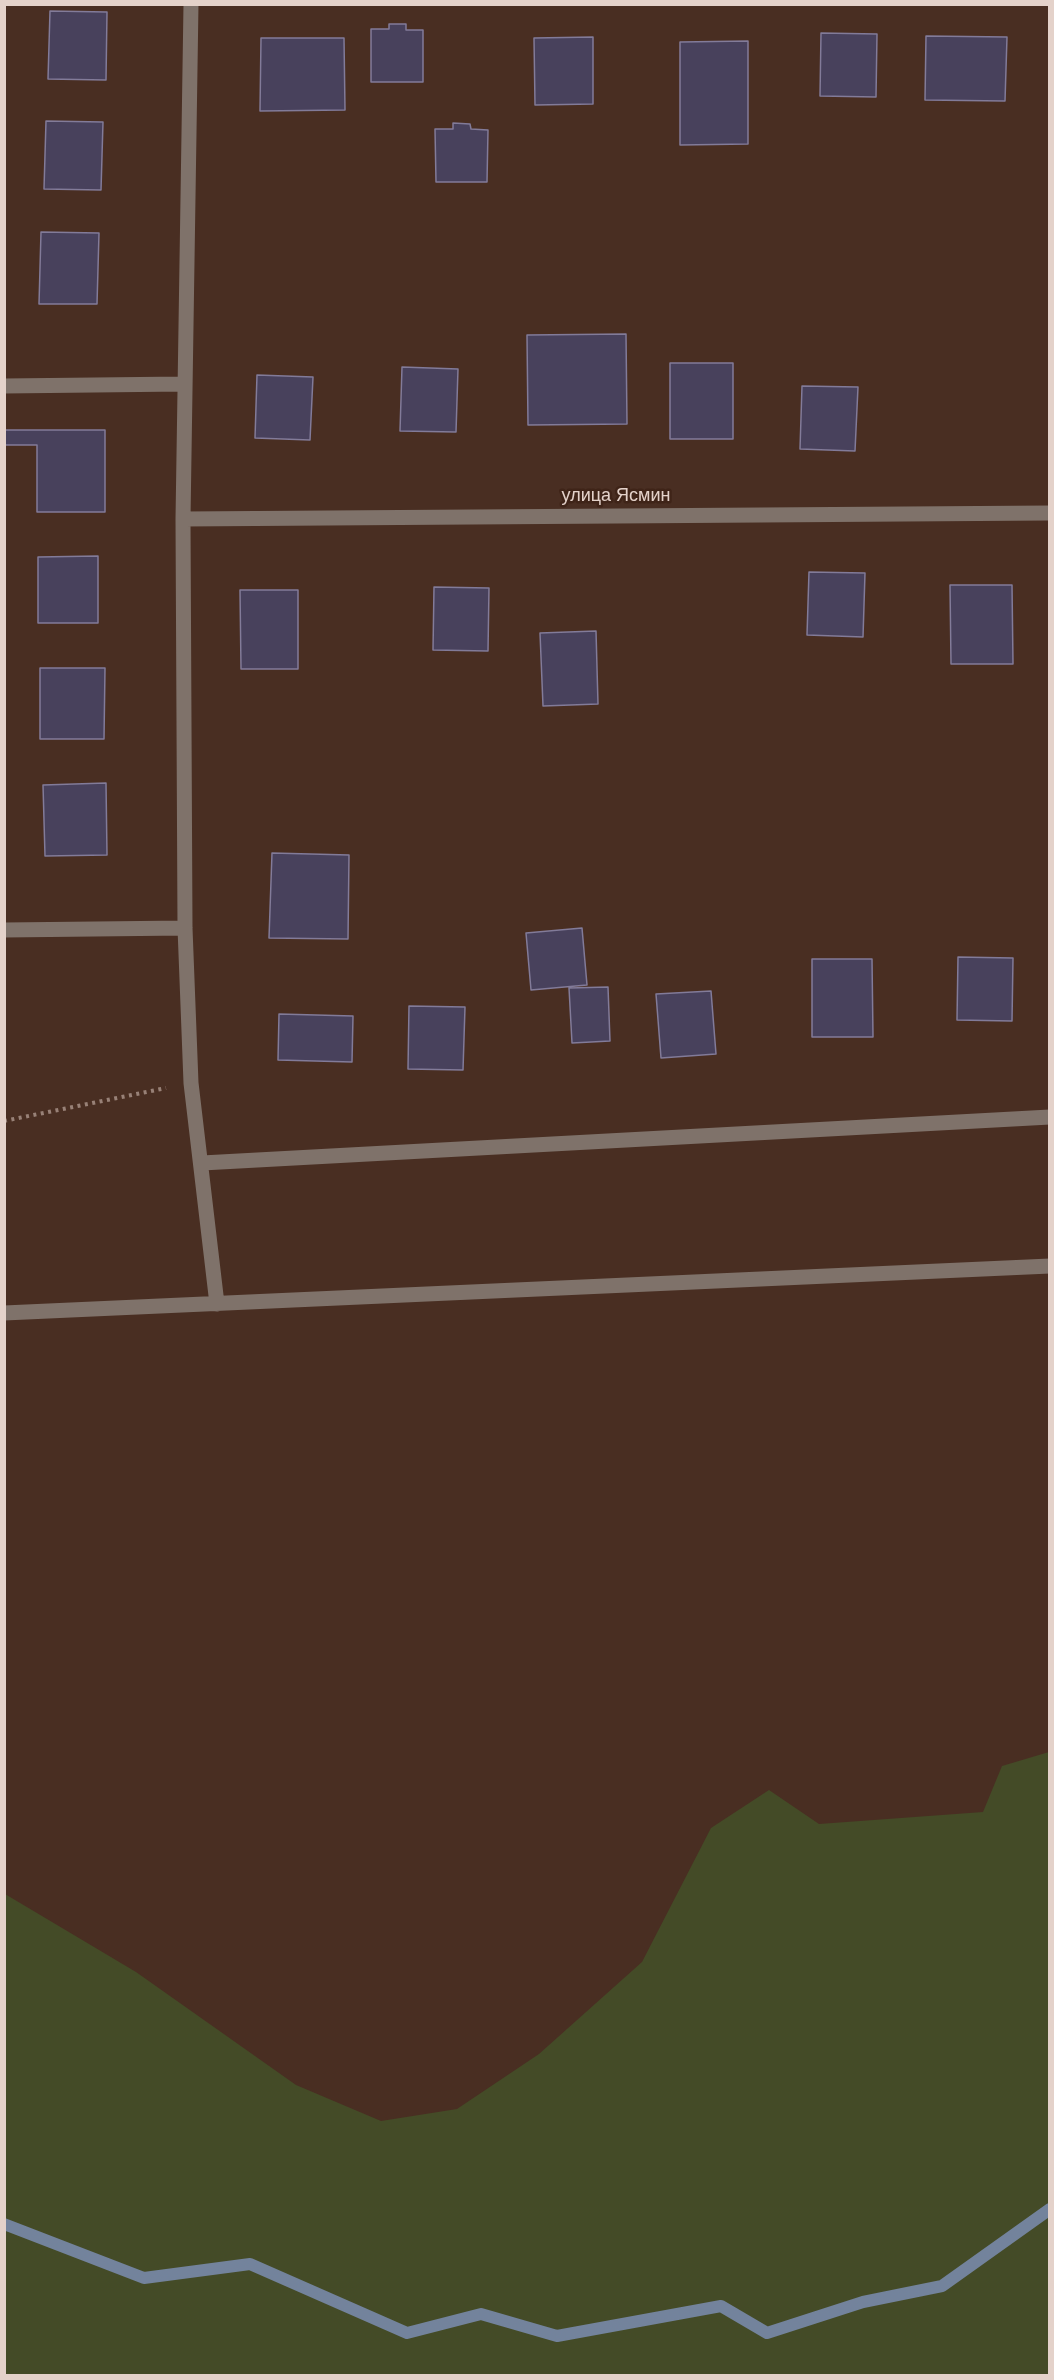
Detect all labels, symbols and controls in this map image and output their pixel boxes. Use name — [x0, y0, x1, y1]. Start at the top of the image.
street label: улица Ясмин — [562, 485, 670, 507]

